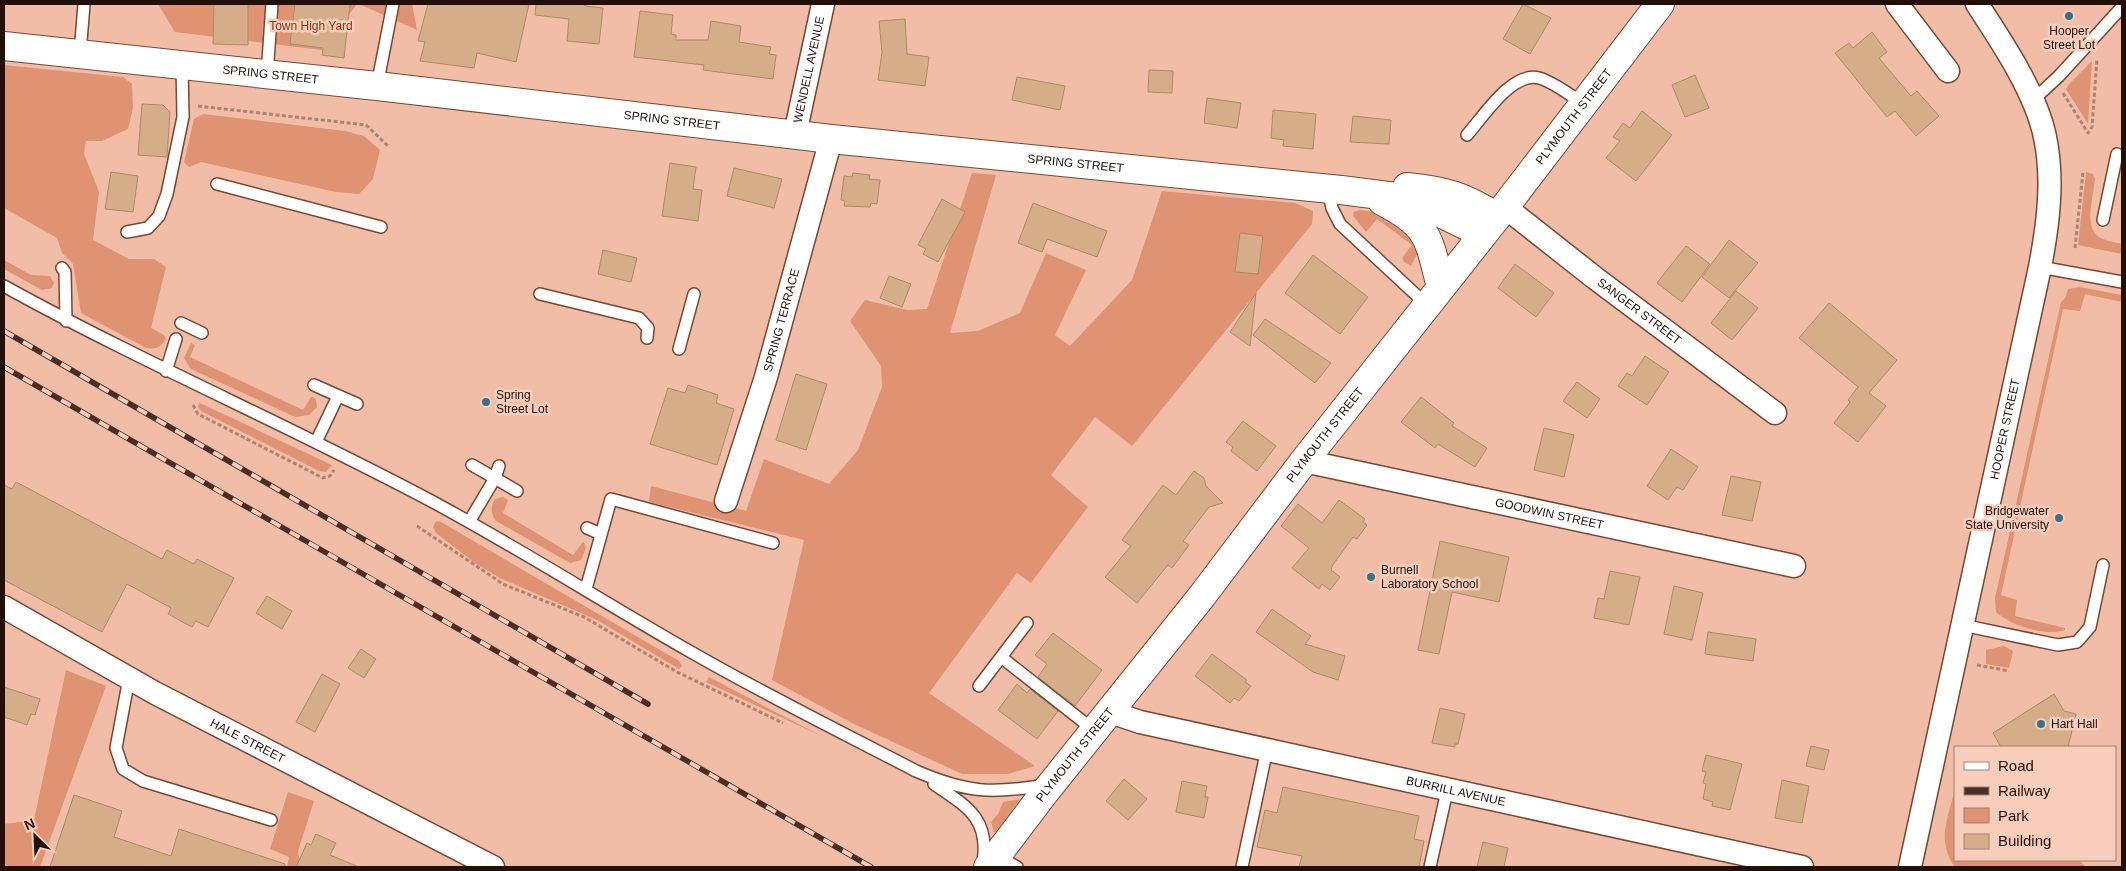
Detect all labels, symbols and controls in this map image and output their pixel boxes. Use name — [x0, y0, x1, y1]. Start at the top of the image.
marker: Hooper Street Lot — [2063, 10, 2075, 22]
street label: WENDELL AVENUE — [791, 15, 827, 124]
park label: Town High Yard — [269, 19, 353, 33]
place label: Hooper Street Lot — [2043, 24, 2096, 52]
street label: SPRING STREET — [222, 62, 320, 87]
street label: PLYMOUTH STREET — [1533, 66, 1615, 167]
street label: SPRING STREET — [623, 108, 721, 133]
street label: SPRING STREET — [1027, 152, 1125, 175]
street label: SPRING TERRACE — [761, 267, 802, 374]
street label: SANGER STREET — [1594, 275, 1685, 348]
street label: HOOPER STREET — [1987, 377, 2023, 481]
street label: PLYMOUTH STREET — [1283, 384, 1367, 485]
place label: Spring Street Lot — [496, 388, 549, 416]
marker: Spring Street Lot — [480, 396, 492, 408]
street label: GOODWIN STREET — [1494, 495, 1606, 532]
place label: Bridgewater State University — [1965, 504, 2049, 532]
marker: Bridgewater State University — [2053, 512, 2065, 524]
place label: Burnell Laboratory School — [1381, 563, 1478, 591]
marker: Burnell Laboratory School — [1365, 571, 1377, 583]
street label: PLYMOUTH STREET — [1033, 704, 1117, 805]
street label: HALE STREET — [208, 716, 288, 766]
place label: Hart Hall — [2051, 717, 2098, 731]
marker: Hart Hall — [2035, 718, 2047, 730]
legend — [1954, 746, 2116, 861]
text: Road — [1998, 757, 2034, 774]
street label: BURRILL AVENUE — [1405, 773, 1507, 809]
text: Railway — [1998, 782, 2051, 799]
text: Park — [1998, 807, 2029, 824]
north arrow — [10, 811, 60, 861]
text: N — [22, 815, 38, 833]
text: Building — [1998, 832, 2051, 849]

